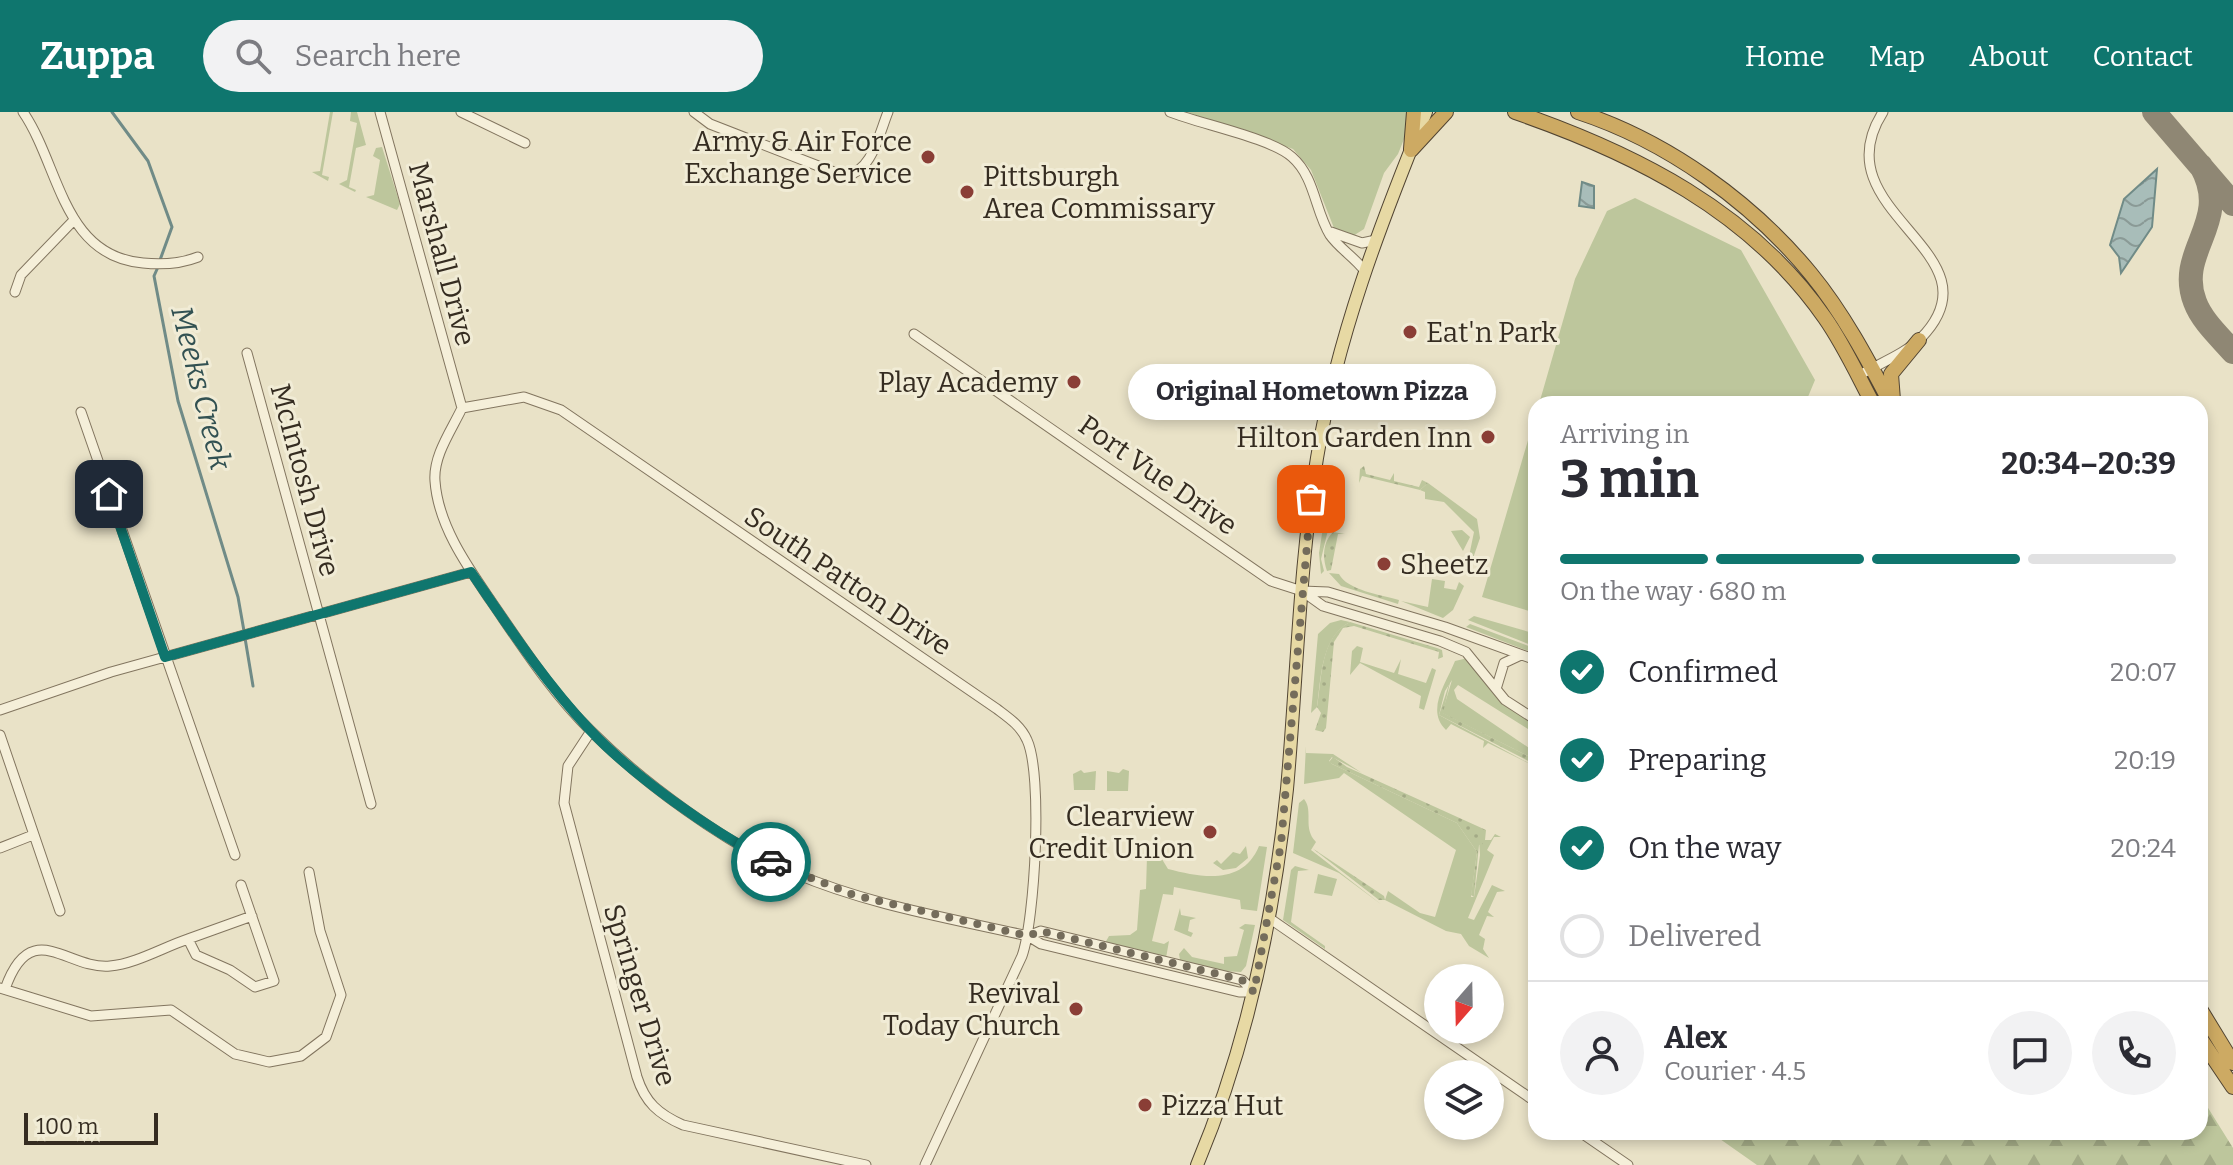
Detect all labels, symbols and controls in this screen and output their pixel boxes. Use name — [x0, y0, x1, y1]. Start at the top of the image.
search box — [203, 20, 763, 92]
text: Zuppa — [40, 33, 155, 79]
icon: search — [231, 34, 275, 78]
text: Search here — [295, 38, 461, 74]
text: Home — [1745, 40, 1825, 73]
text: Map — [1869, 40, 1925, 73]
text: About — [1969, 40, 2049, 73]
text: Contact — [2093, 40, 2193, 73]
place label: Army & Air Force Exchange Service — [684, 125, 912, 190]
marker: Army & Air Force Exchange Service — [919, 148, 937, 166]
street label: Marshall Drive — [402, 159, 482, 349]
place label: Pittsburgh Area Commissary — [983, 160, 1215, 225]
marker: Pittsburgh Area Commissary — [958, 183, 976, 201]
water label: Meeks Creek — [163, 303, 239, 474]
place label: Eat'n Park — [1426, 316, 1557, 349]
marker: Eat'n Park — [1401, 323, 1419, 341]
callout: Original Hometown Pizza — [1127, 363, 1495, 419]
place label: Play Academy — [878, 366, 1058, 399]
marker: Play Academy — [1065, 373, 1083, 391]
text: Original Hometown Pizza — [1156, 376, 1468, 407]
street label: McIntosh Drive — [263, 380, 347, 580]
street label: Port Vue Drive — [1073, 408, 1243, 542]
text: Arriving in — [1560, 419, 1689, 450]
place label: Hilton Garden Inn — [1236, 421, 1472, 454]
marker: Hilton Garden Inn — [1479, 428, 1497, 446]
text: 20:34–20:39 — [2001, 446, 2176, 482]
text: 3 min — [1560, 448, 1699, 511]
pin — [75, 460, 143, 528]
pin — [1277, 465, 1345, 533]
icon: home — [87, 472, 131, 516]
icon: bag — [1289, 477, 1333, 521]
street label: South Patton Drive — [738, 500, 958, 662]
place label: Sheetz — [1400, 548, 1488, 581]
marker: Sheetz — [1375, 555, 1393, 573]
text: On the way · 680 m — [1560, 576, 1786, 607]
icon: check — [1560, 650, 1604, 694]
text: Confirmed — [1628, 654, 1778, 690]
text: 20:07 — [2110, 657, 2176, 688]
icon: check — [1560, 738, 1604, 782]
text: Preparing — [1628, 742, 1766, 778]
text: 20:19 — [2114, 745, 2176, 776]
place label: Clearview Credit Union — [1028, 800, 1195, 865]
courier — [731, 822, 811, 902]
marker: Clearview Credit Union — [1201, 823, 1219, 841]
icon: check — [1560, 826, 1604, 870]
text: On the way — [1628, 830, 1781, 866]
text: 20:24 — [2110, 833, 2176, 864]
icon: car — [749, 840, 793, 884]
street label: Springer Drive — [597, 900, 683, 1090]
text: Delivered — [1628, 918, 1761, 954]
north arrow — [1424, 964, 1504, 1044]
map controls — [1424, 964, 1504, 1140]
place label: Revival Today Church — [883, 977, 1060, 1042]
marker: Revival Today Church — [1067, 1000, 1085, 1018]
button: person — [1560, 1011, 1644, 1095]
button: chat — [1988, 1011, 2072, 1095]
button: phone — [2092, 1011, 2176, 1095]
text: Alex — [1664, 1020, 1727, 1056]
text: Courier · 4.5 — [1664, 1056, 1806, 1087]
button: layers — [1424, 1060, 1504, 1140]
place label: Pizza Hut — [1161, 1089, 1283, 1122]
marker: Pizza Hut — [1136, 1096, 1154, 1114]
scale bar — [24, 1109, 158, 1145]
text: 100 m — [36, 1113, 99, 1140]

